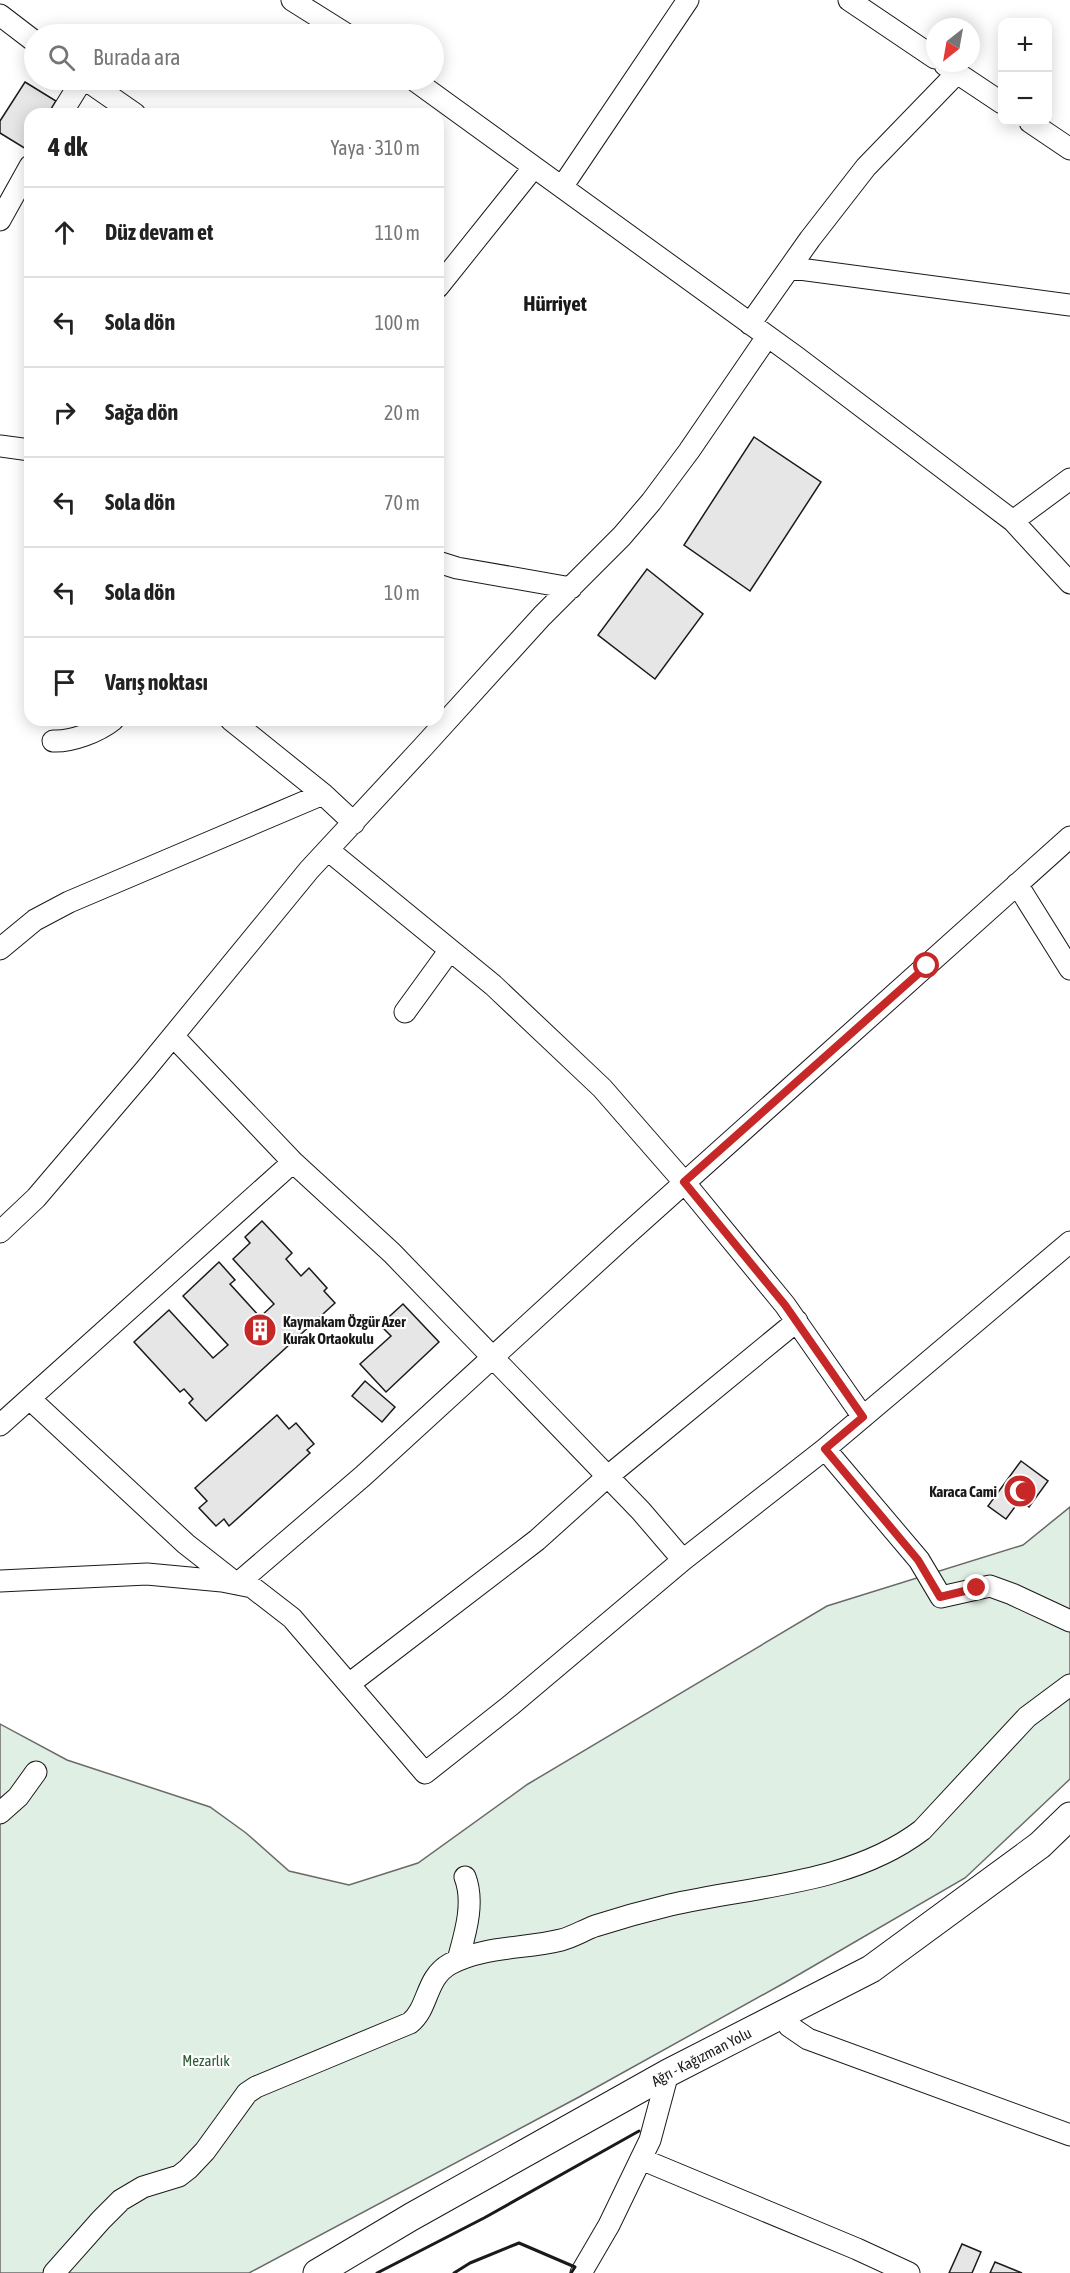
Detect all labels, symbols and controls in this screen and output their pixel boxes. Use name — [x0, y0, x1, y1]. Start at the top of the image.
north arrow — [926, 18, 980, 72]
map controls — [998, 18, 1052, 126]
button: + — [998, 18, 1052, 72]
search box — [24, 24, 444, 90]
icon: search — [45, 41, 78, 74]
text: Burada ara — [93, 44, 181, 70]
button: − — [998, 72, 1052, 126]
text: 4 dk — [48, 132, 88, 162]
text: Yaya · 310 m — [331, 136, 420, 159]
icon: ahead — [48, 216, 81, 249]
text: Düz devam et — [105, 219, 213, 245]
text: 110 m — [375, 221, 420, 244]
district label: Hürriyet — [523, 291, 587, 315]
icon: left — [48, 306, 81, 339]
text: Sola dön — [105, 309, 175, 335]
text: 100 m — [375, 311, 420, 334]
icon: right — [48, 396, 81, 429]
text: Sağa dön — [105, 399, 178, 425]
text: 20 m — [384, 401, 420, 424]
icon: left — [48, 486, 81, 519]
text: Sola dön — [105, 489, 175, 515]
text: 70 m — [384, 491, 420, 514]
icon: left — [48, 576, 81, 609]
text: Sola dön — [105, 579, 175, 605]
text: 10 m — [384, 581, 420, 604]
icon: arrive — [48, 666, 81, 699]
text: Varış noktası — [105, 669, 208, 695]
route start — [913, 952, 939, 978]
building icon: Kaymakam Özgür Azer Kurak Ortaokulu — [242, 1312, 278, 1348]
place label: Kaymakam Özgür Azer Kurak Ortaokulu — [283, 1313, 406, 1347]
mosque icon: Karaca Cami — [1002, 1473, 1038, 1509]
place label: Karaca Cami — [929, 1483, 997, 1500]
route end — [963, 1574, 989, 1600]
street label: Ağrı - Kağızman Yolu — [648, 2023, 754, 2089]
park label: Mezarlık — [182, 2052, 230, 2069]

